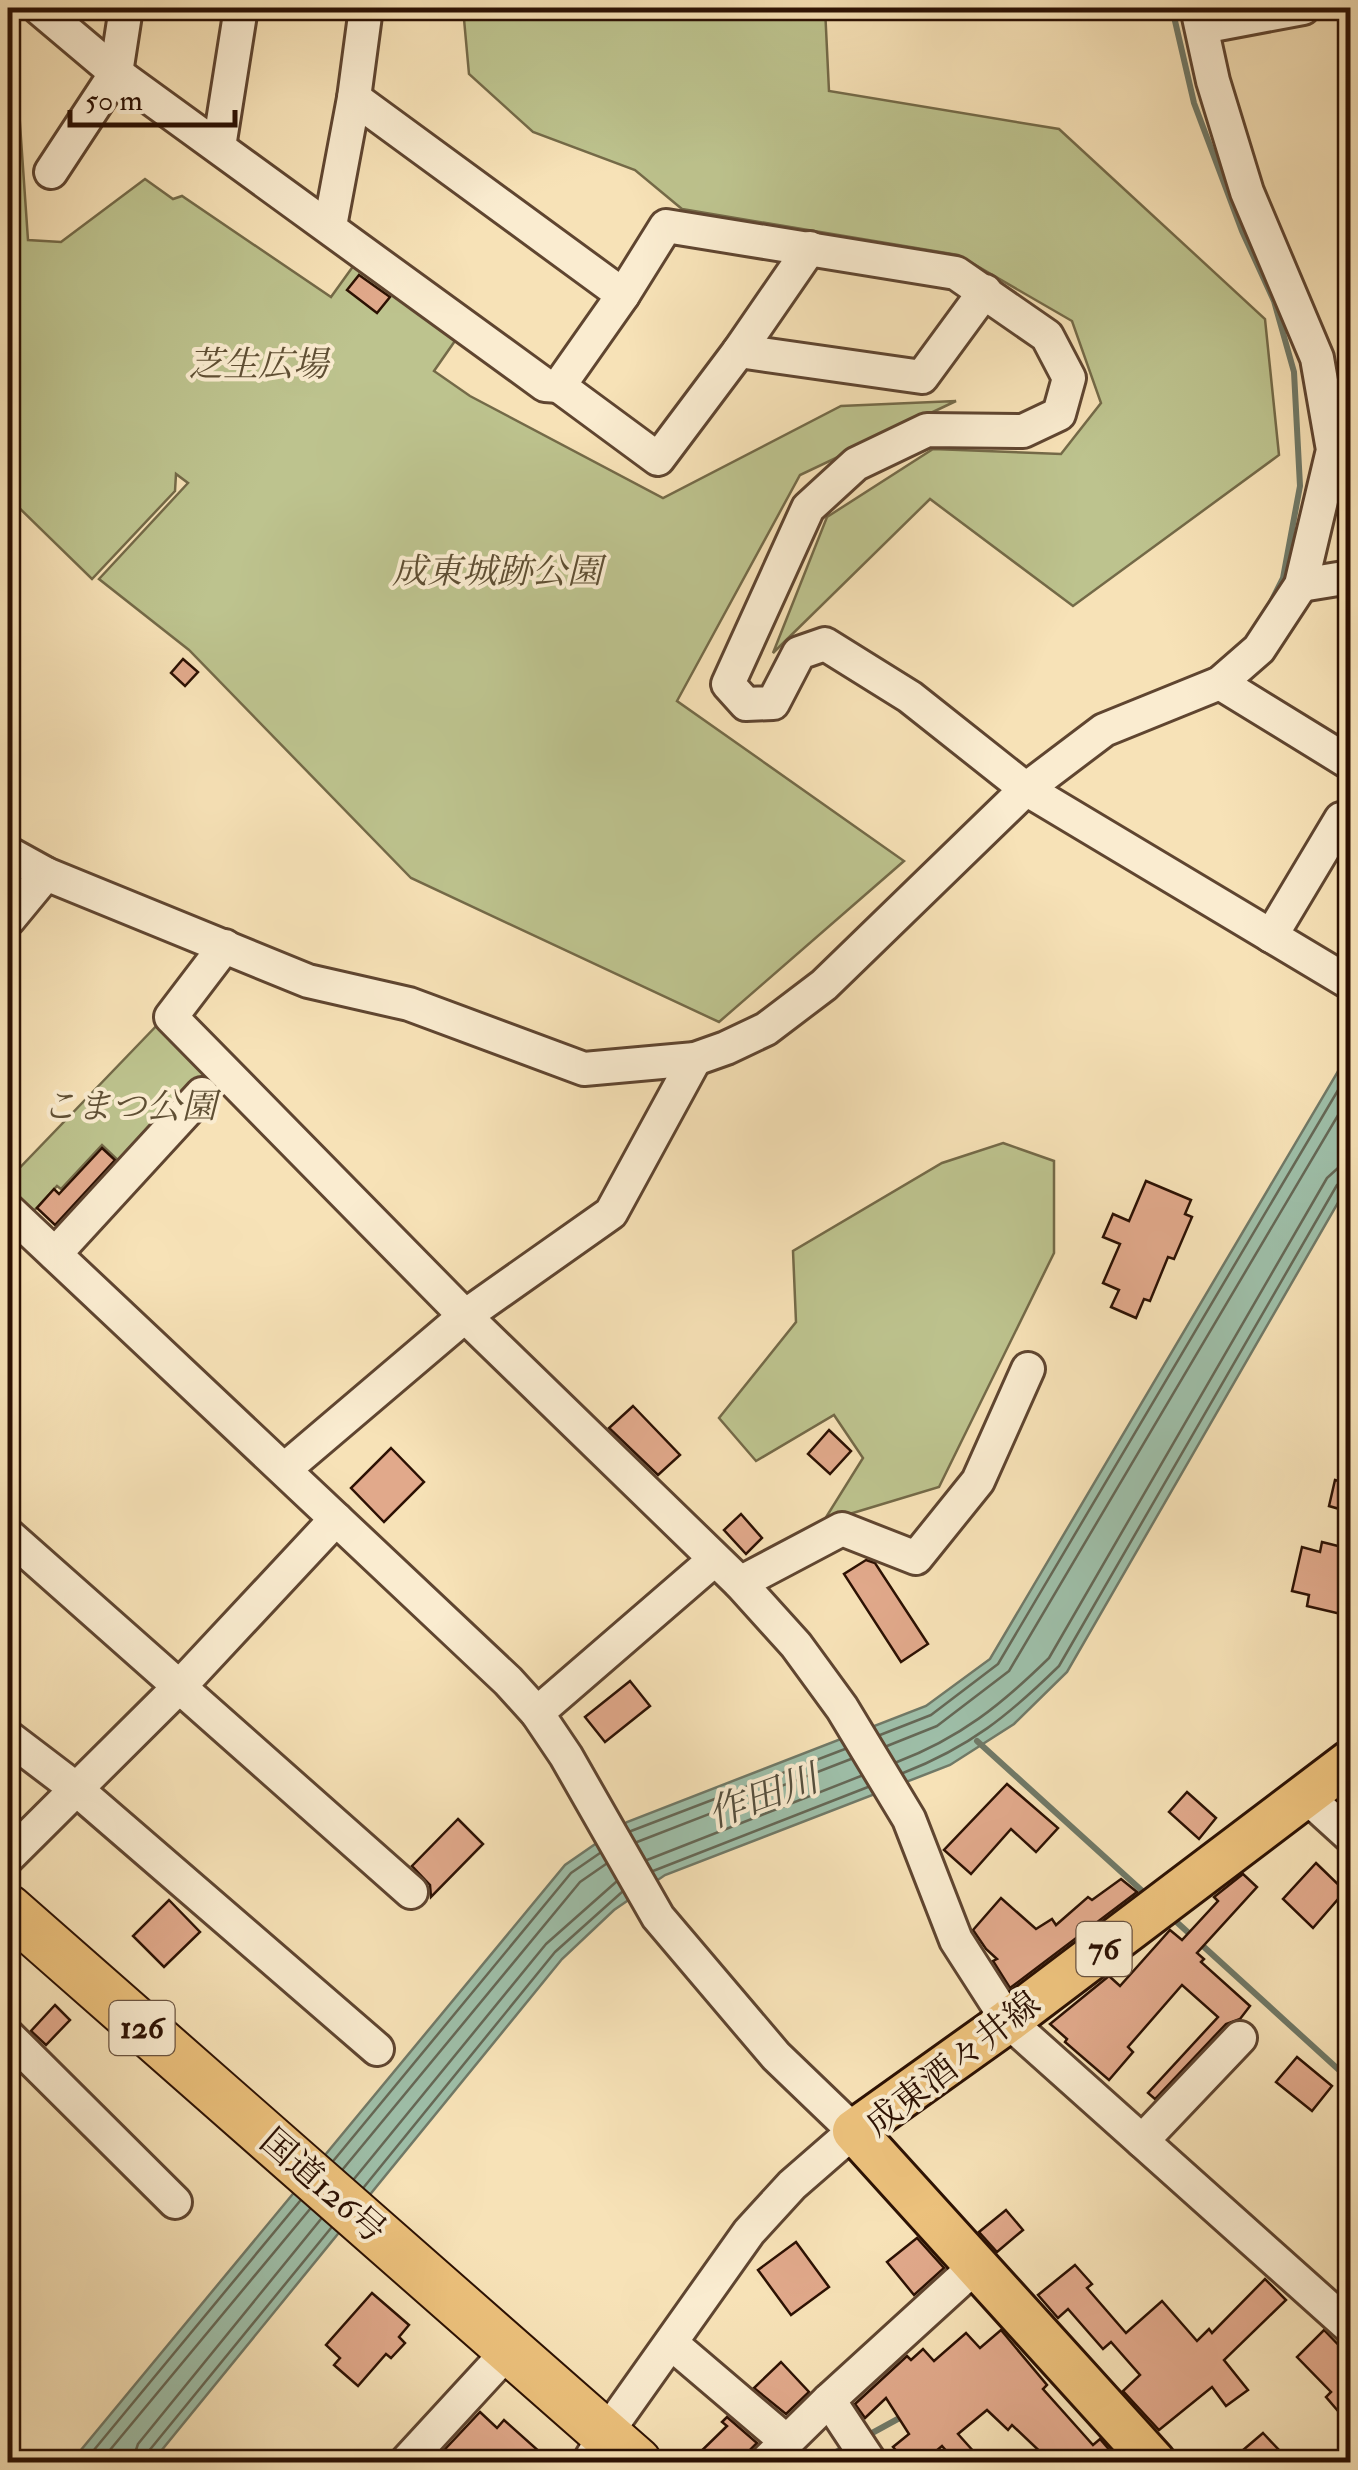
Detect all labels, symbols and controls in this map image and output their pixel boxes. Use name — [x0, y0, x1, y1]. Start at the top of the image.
scale bar — [70, 65, 235, 127]
text: 50 m — [85, 82, 143, 119]
park label: 芝生広場 — [188, 343, 331, 387]
park label: 成東城跡公園 — [392, 550, 607, 594]
park label: こまつ公園 — [41, 1085, 221, 1129]
water label: 作田川 — [701, 1754, 829, 1839]
road number: 76 — [1076, 1922, 1132, 1976]
street label: 成東酒々井線 — [857, 1982, 1049, 2146]
road number: 126 — [110, 2001, 174, 2055]
street label: 国道126号 — [251, 2119, 395, 2253]

